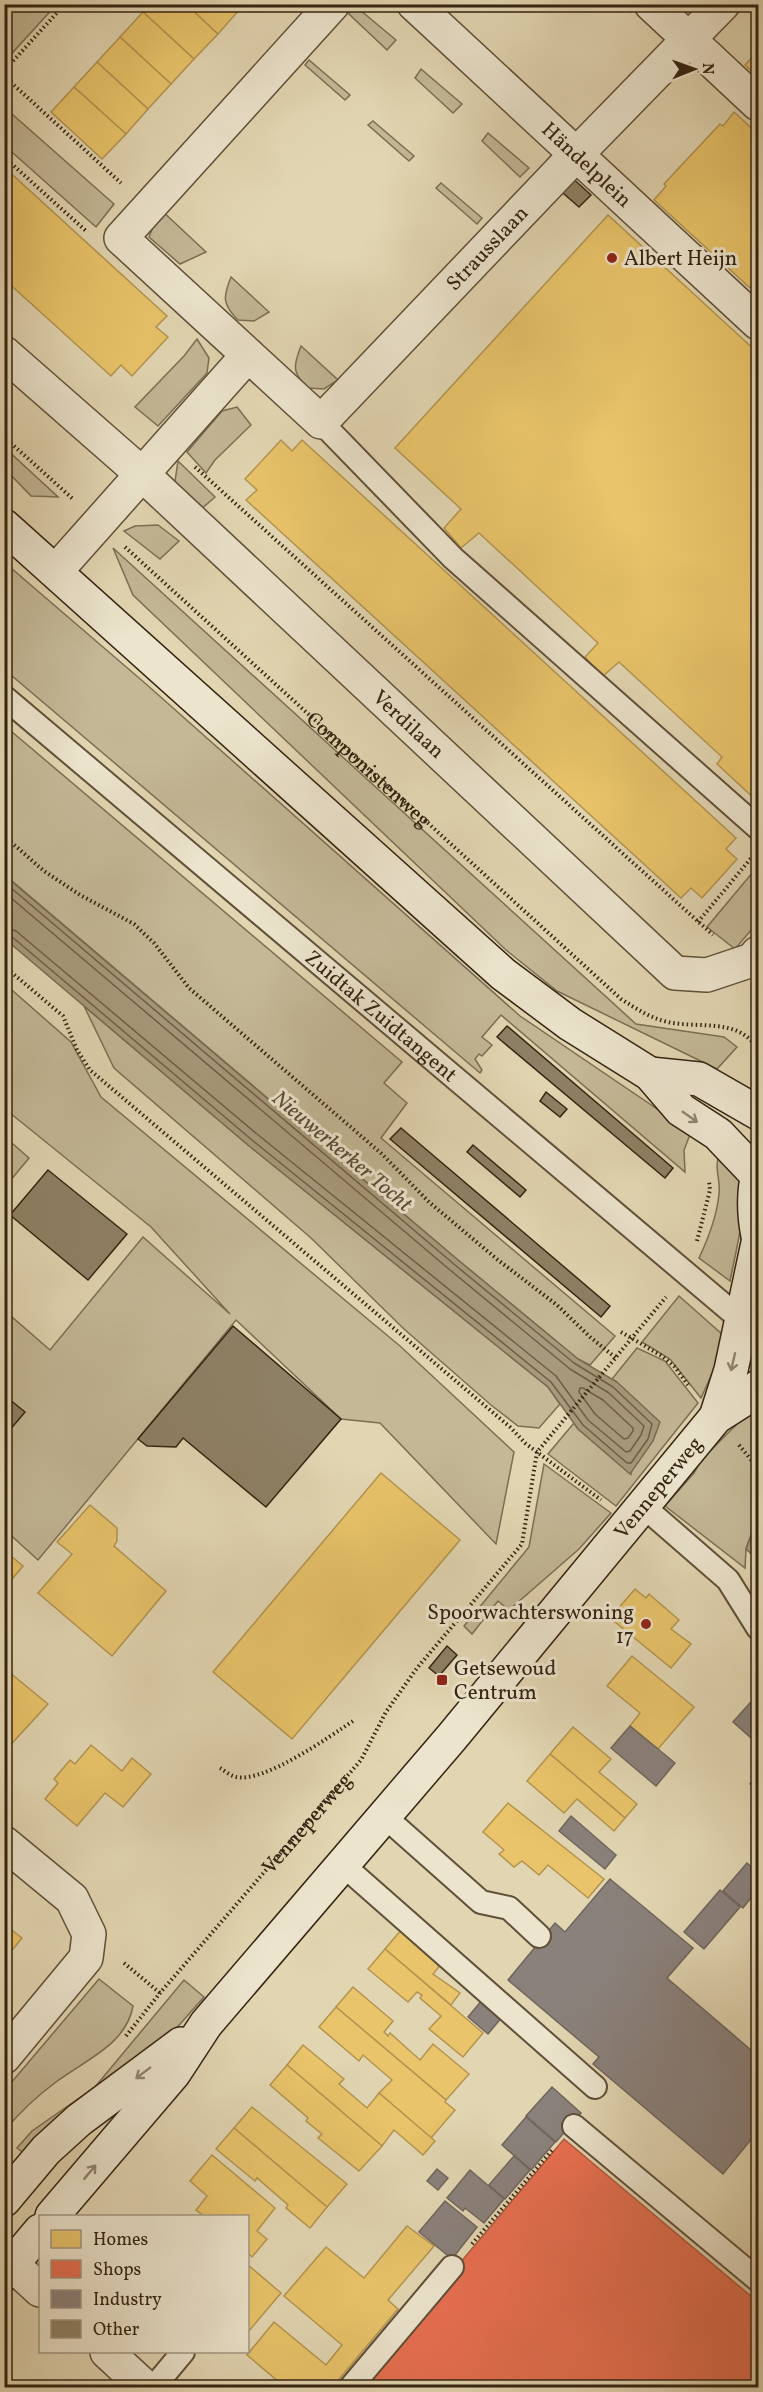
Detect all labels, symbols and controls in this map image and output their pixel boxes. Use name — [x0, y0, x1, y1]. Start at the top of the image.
north arrow — [664, 39, 724, 99]
text: N — [696, 63, 718, 75]
street label: Händelplein — [534, 116, 638, 215]
street label: Strausslaan — [440, 200, 536, 298]
place label: Albert Heijn — [624, 245, 737, 274]
marker: Albert Heijn — [605, 251, 619, 265]
street label: Verdilaan — [365, 684, 450, 766]
street label: Componistenweg — [299, 706, 437, 835]
street label: Zuidtak Zuidtangent — [298, 944, 463, 1090]
water label: Nieuwerkerker Tocht — [265, 1084, 419, 1220]
one-way arrow — [682, 1111, 698, 1123]
one-way arrow — [727, 1352, 738, 1371]
street label: Venneperweg — [608, 1431, 710, 1546]
place label: Spoorwachterswoning 17 — [427, 1599, 634, 1652]
marker: Spoorwachterswoning 17 — [639, 1617, 653, 1631]
place label: Getsewoud Centrum — [454, 1655, 556, 1708]
marker: Getsewoud Centrum — [435, 1673, 449, 1687]
street label: Venneperweg — [256, 1767, 359, 1881]
one-way arrow — [135, 2066, 151, 2079]
one-way arrow — [83, 2165, 97, 2180]
legend — [39, 2215, 249, 2353]
text: Homes — [93, 2228, 148, 2253]
text: Shops — [93, 2258, 141, 2283]
text: Industry — [93, 2288, 162, 2313]
text: Other — [93, 2318, 140, 2343]

